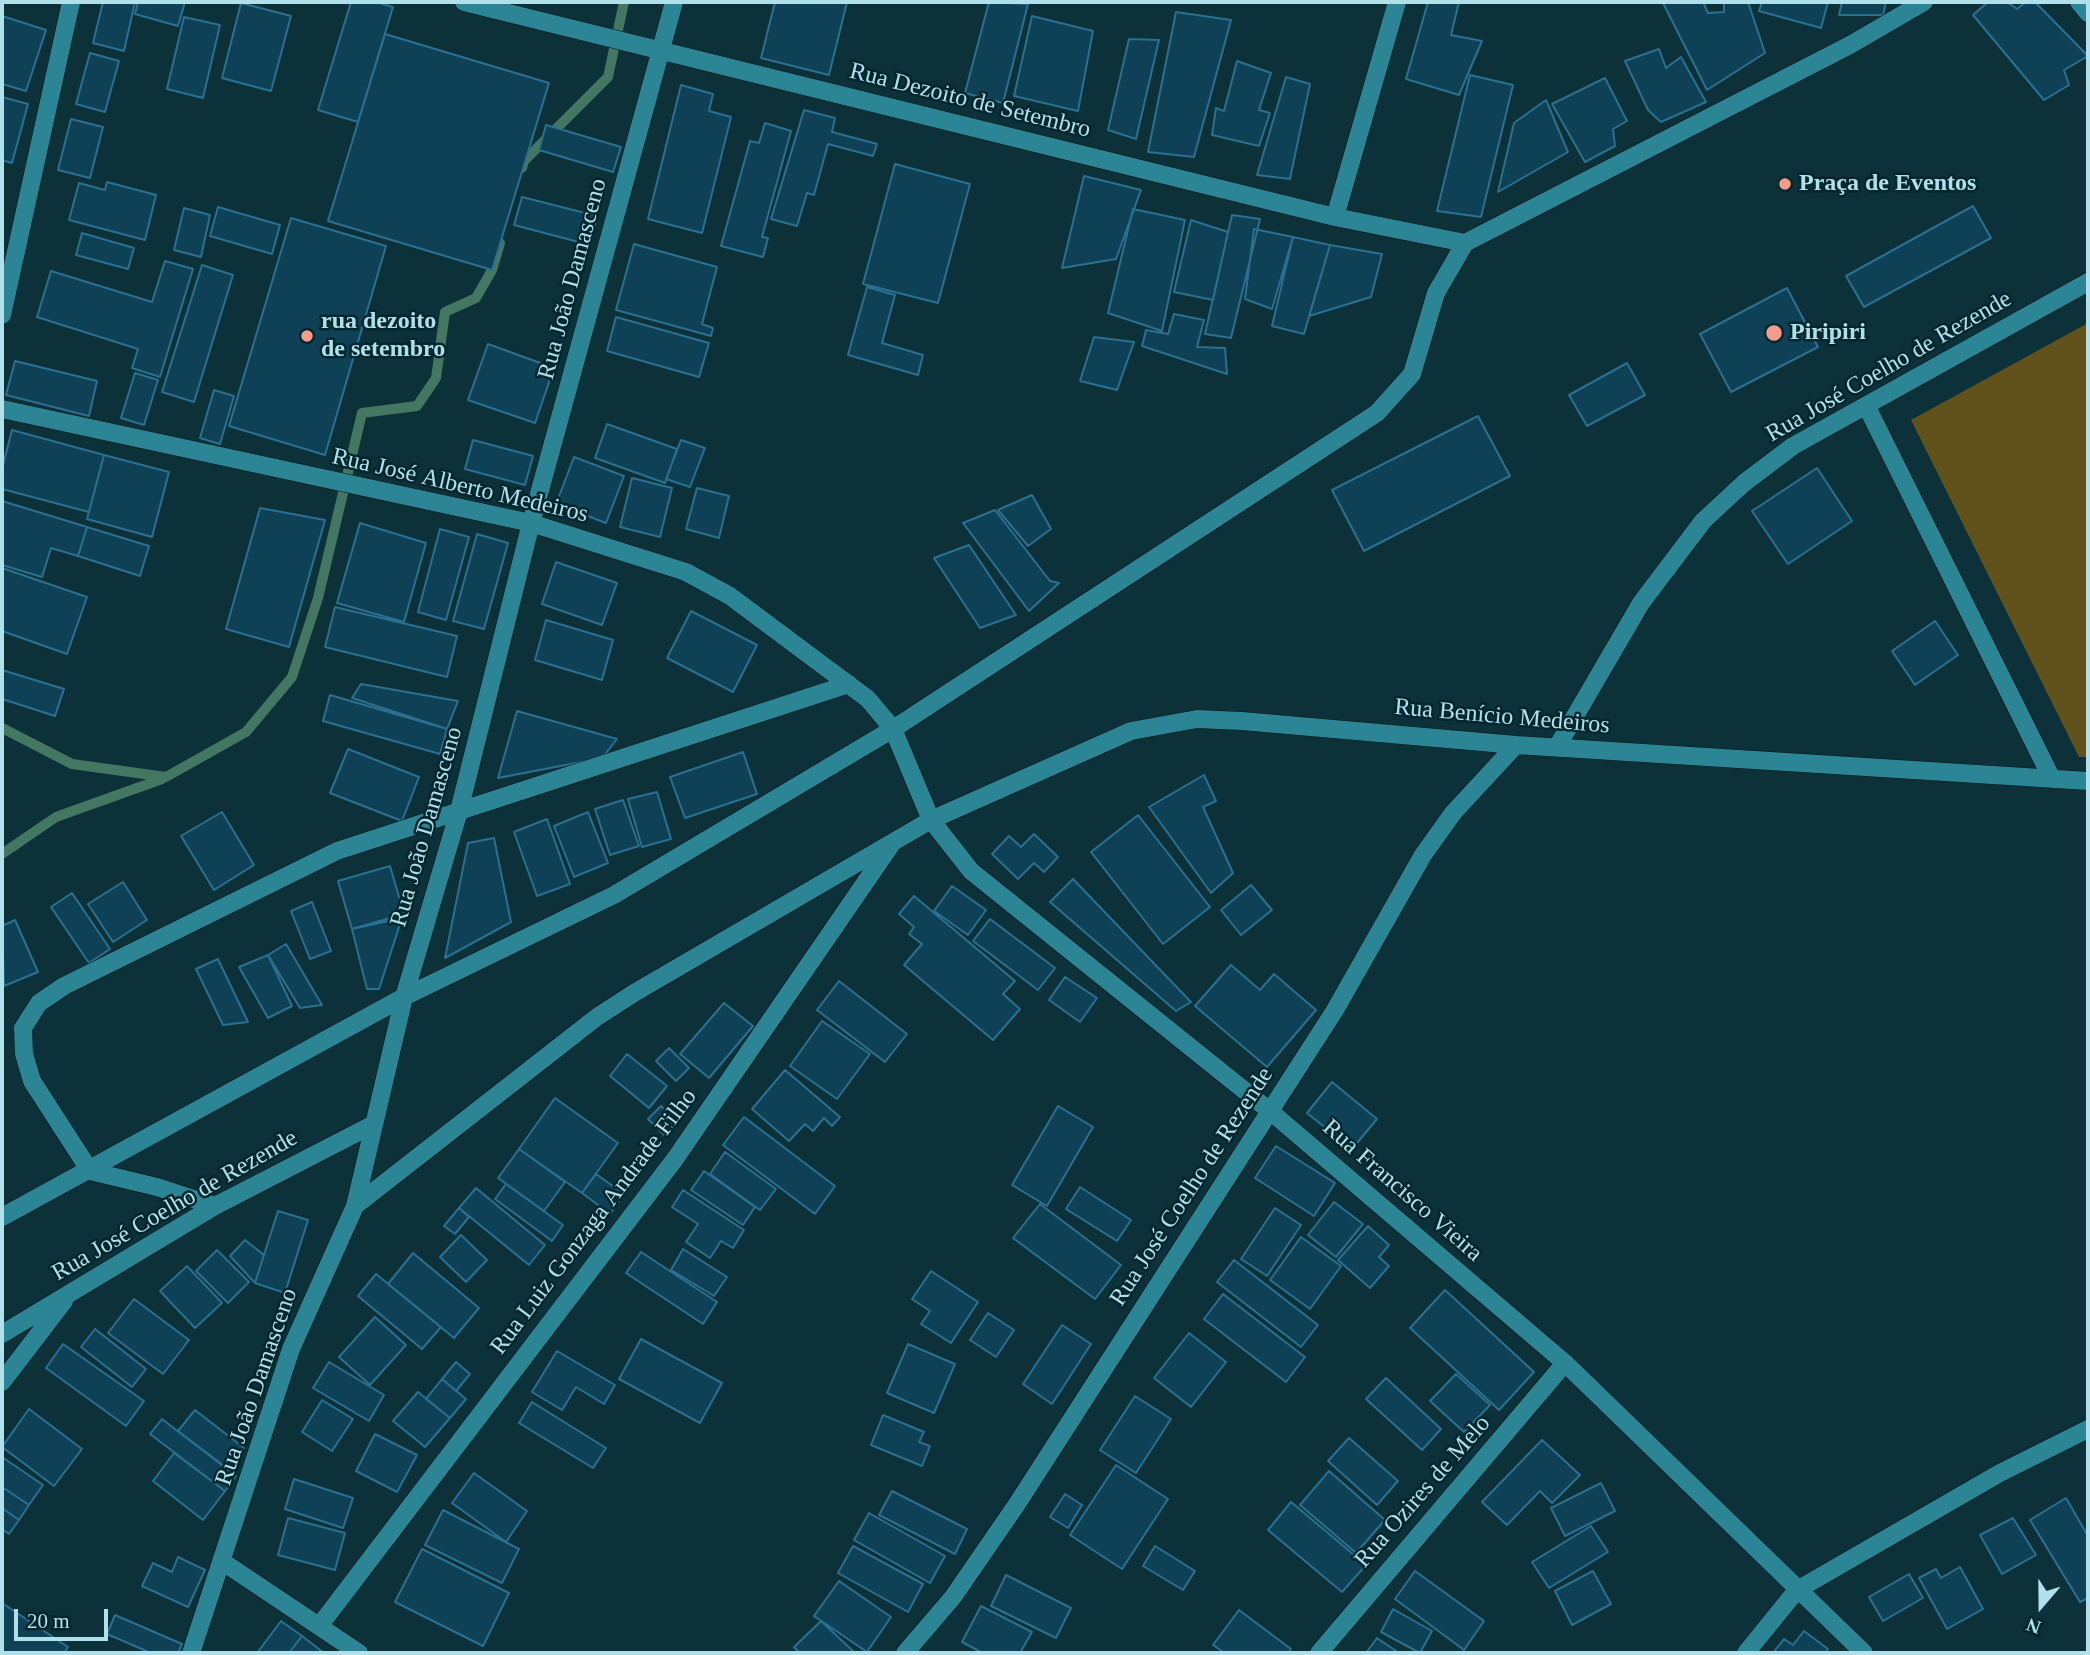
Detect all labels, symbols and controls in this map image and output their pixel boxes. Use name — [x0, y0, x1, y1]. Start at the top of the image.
street label: Rua Dezoito de Setembro — [847, 57, 1093, 145]
place label: Praça de Eventos — [1799, 170, 1976, 198]
street label: Rua João Damasceno — [532, 175, 614, 383]
marker: Praça de Eventos — [1777, 176, 1793, 192]
street label: Rua José Coelho de Rezende — [1761, 285, 2017, 449]
place label: rua dezoito de setembro — [321, 308, 445, 364]
place label: Piripiri — [1790, 319, 1866, 347]
marker: Piripiri — [1764, 323, 1784, 343]
marker: rua dezoito de setembro — [299, 328, 315, 344]
street label: Rua José Alberto Medeiros — [329, 443, 591, 529]
street label: Rua Benício Medeiros — [1393, 693, 1611, 741]
street label: Rua João Damasceno — [385, 724, 469, 930]
street label: Rua José Coelho de Rezende — [1104, 1062, 1280, 1312]
street label: Rua Luiz Gonzaga Andrade Filho — [485, 1083, 703, 1361]
street label: Rua Francisco Vieira — [1316, 1114, 1488, 1268]
street label: Rua José Coelho de Rezende — [47, 1124, 303, 1288]
street label: Rua João Damasceno — [210, 1285, 304, 1489]
street label: Rua Ozires de Melo — [1349, 1410, 1497, 1574]
north arrow — [2006, 1571, 2076, 1641]
scale bar — [18, 1596, 112, 1640]
text: 20 m — [27, 1609, 70, 1633]
text: N — [2024, 1614, 2044, 1638]

